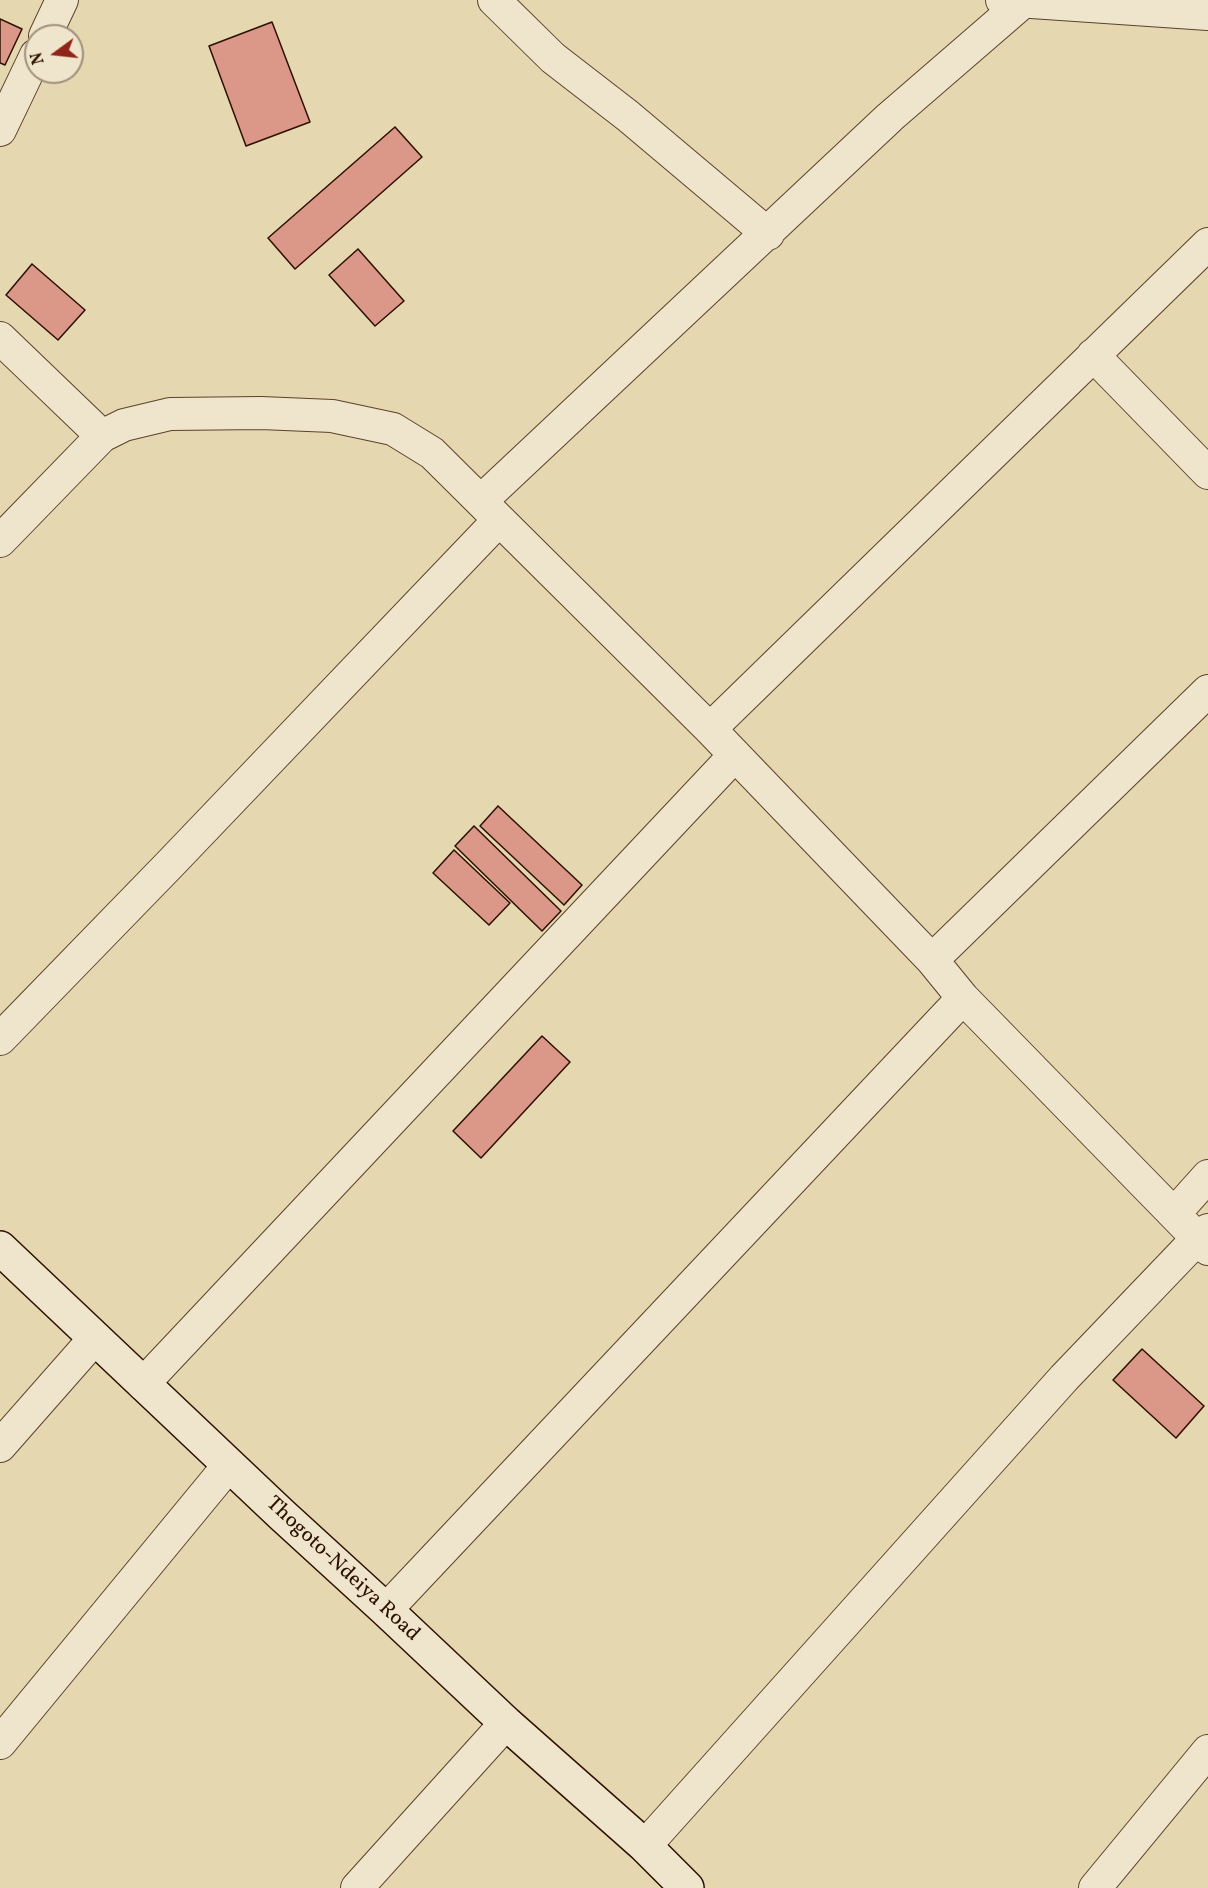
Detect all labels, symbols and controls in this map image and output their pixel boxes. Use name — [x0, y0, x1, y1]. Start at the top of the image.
north arrow — [24, 24, 84, 84]
text: N — [26, 50, 51, 67]
street label: Thogoto-Ndeiya Road — [260, 1492, 424, 1648]

